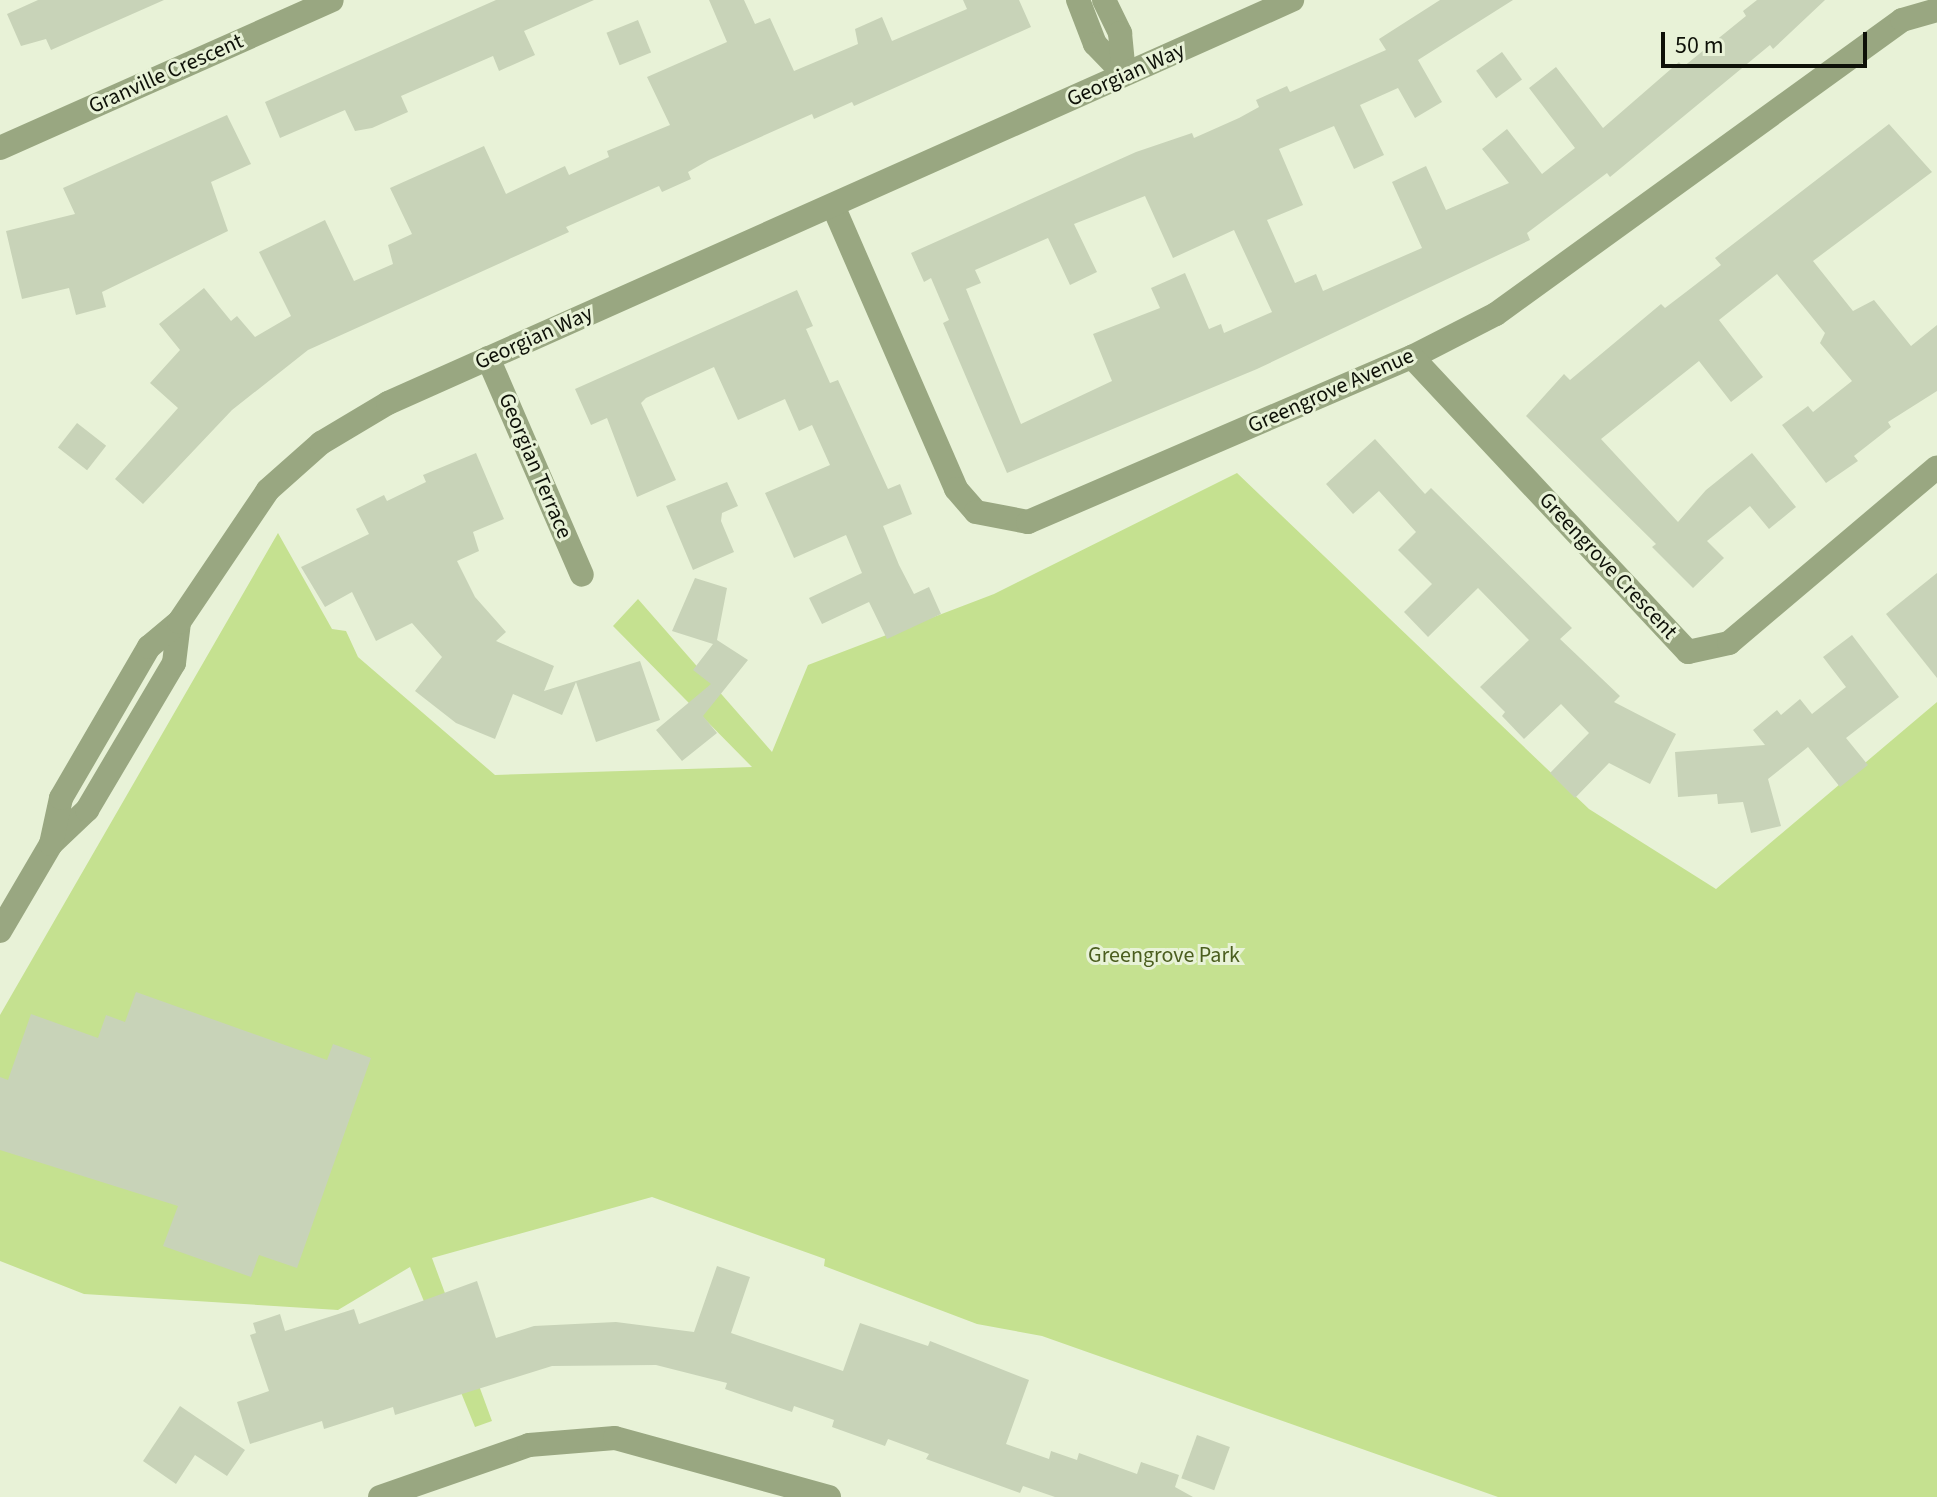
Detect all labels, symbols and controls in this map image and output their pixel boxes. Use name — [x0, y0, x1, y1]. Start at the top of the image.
scale bar — [1665, 16, 1871, 66]
street label: Granville Crescent — [85, 28, 247, 120]
text: 50 m — [1675, 28, 1724, 63]
street label: Georgian Way — [1063, 37, 1189, 113]
street label: Georgian Way — [471, 300, 597, 376]
street label: Greengrove Avenue — [1244, 343, 1418, 439]
street label: Georgian Terrace — [492, 389, 578, 543]
street label: Greengrove Crescent — [1533, 487, 1683, 645]
park label: Greengrove Park — [1088, 943, 1240, 969]

